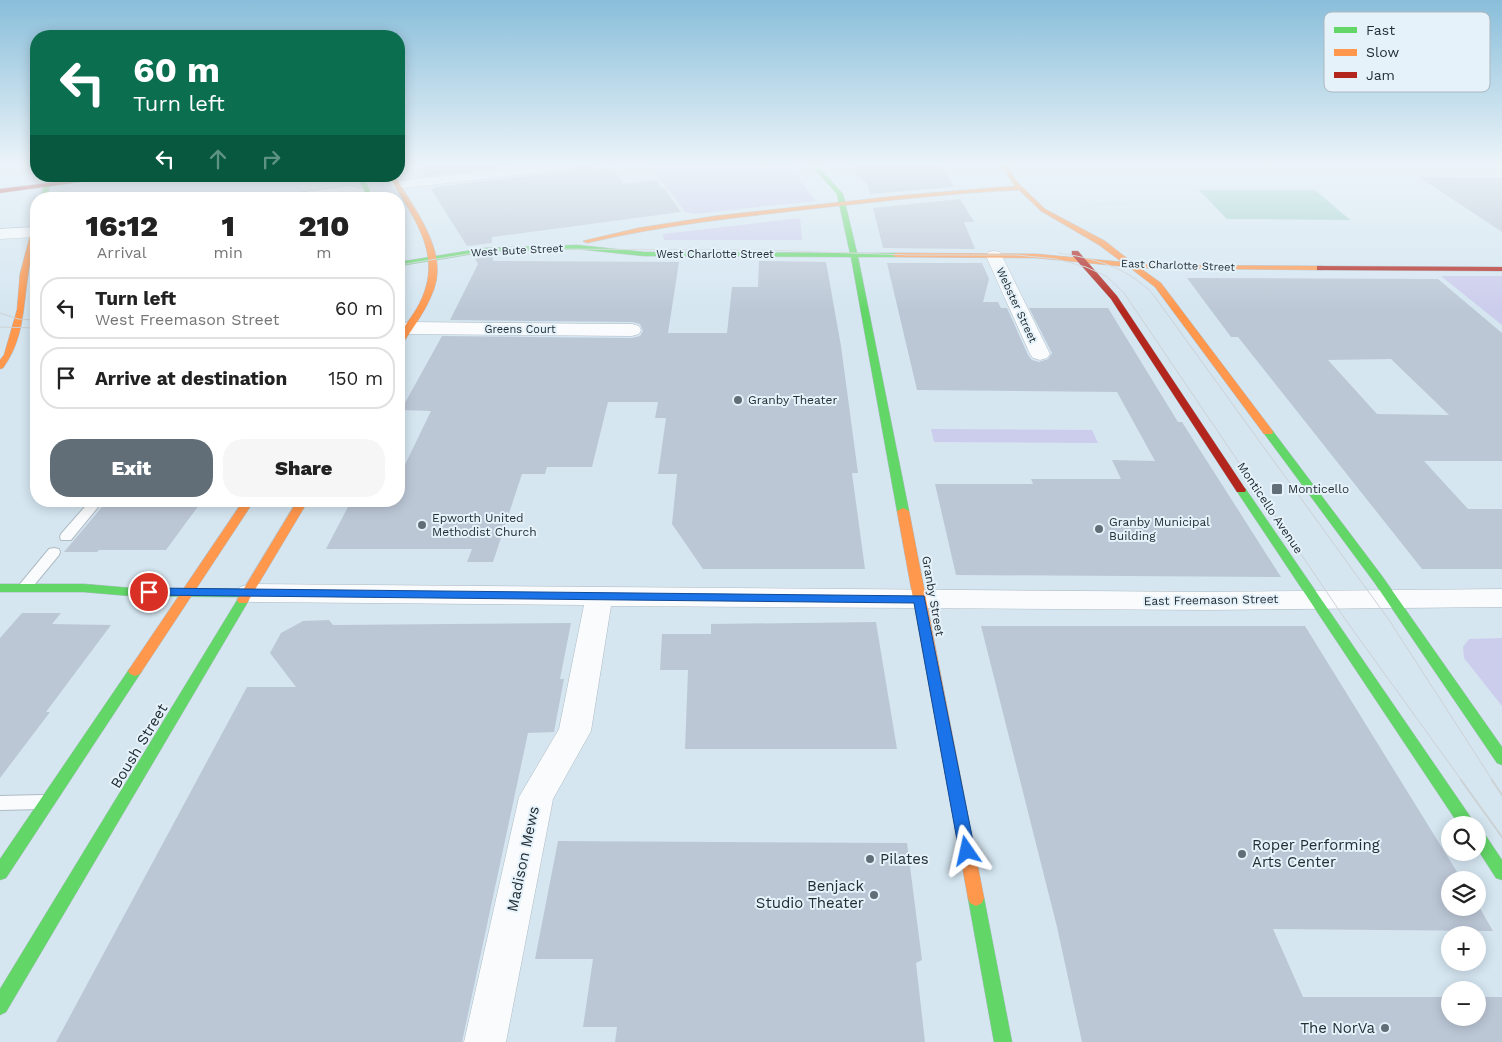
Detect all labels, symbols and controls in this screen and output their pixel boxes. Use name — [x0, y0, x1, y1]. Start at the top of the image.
legend — [1324, 12, 1490, 92]
text: Fast — [1366, 22, 1395, 38]
text: Slow — [1366, 44, 1399, 60]
text: 60 m — [133, 49, 220, 91]
icon: left — [50, 50, 115, 115]
text: Jam — [1366, 67, 1395, 83]
text: Turn left — [133, 91, 225, 116]
icon: left — [151, 145, 179, 173]
icon: ahead — [204, 145, 232, 173]
icon: right — [257, 145, 285, 173]
text: 16:12 — [86, 208, 158, 243]
text: 1 — [222, 208, 235, 243]
text: 210 — [299, 208, 349, 243]
street label: West Bute Street — [470, 242, 564, 259]
text: Arrival — [97, 243, 147, 262]
text: min — [214, 243, 243, 262]
text: m — [316, 243, 332, 262]
street label: West Charlotte Street — [656, 248, 774, 261]
street label: East Charlotte Street — [1121, 257, 1236, 274]
street label: Webster Street — [993, 266, 1040, 345]
text: Turn left — [95, 287, 176, 310]
icon: left — [52, 294, 80, 322]
text: 60 m — [335, 297, 383, 320]
text: West Freemason Street — [95, 310, 279, 329]
street label: Greens Court — [484, 323, 556, 336]
icon: arrive — [52, 364, 80, 392]
text: Arrive at destination — [95, 367, 287, 390]
text: 150 m — [328, 367, 383, 390]
place label: Granby Theater — [748, 393, 838, 407]
marker: Granby Theater — [732, 394, 744, 406]
button: Exit — [50, 439, 213, 497]
button: Share — [223, 439, 385, 497]
street label: Monticello Avenue — [1234, 460, 1306, 556]
marker: Monticello — [1270, 482, 1284, 496]
place label: Monticello — [1288, 482, 1349, 496]
place label: Epworth United Methodist Church — [432, 511, 537, 539]
place label: Granby Municipal Building — [1109, 515, 1210, 543]
marker: Epworth United Methodist Church — [416, 519, 428, 531]
marker: Granby Municipal Building — [1093, 523, 1105, 535]
street label: Granby Street — [919, 555, 947, 637]
pin — [128, 571, 170, 613]
icon: arrive — [135, 578, 163, 606]
street label: East Freemason Street — [1144, 592, 1278, 608]
street label: Boush Street — [107, 700, 172, 792]
street label: Madison Mews — [503, 805, 543, 913]
map controls — [1441, 816, 1486, 1026]
button: search — [1441, 816, 1486, 861]
position arrow — [940, 824, 992, 876]
place label: Roper Performing Arts Center — [1252, 836, 1380, 871]
marker: Roper Performing Arts Center — [1236, 848, 1248, 860]
place label: Pilates — [880, 850, 929, 868]
marker: Pilates — [864, 853, 876, 865]
button: layers — [1441, 871, 1486, 916]
place label: Benjack Studio Theater — [756, 877, 864, 912]
marker: Benjack Studio Theater — [868, 889, 880, 901]
button: + — [1441, 926, 1486, 971]
button: − — [1441, 981, 1486, 1026]
place label: The NorVa — [1300, 1019, 1376, 1037]
marker: The NorVa — [1379, 1022, 1391, 1034]

